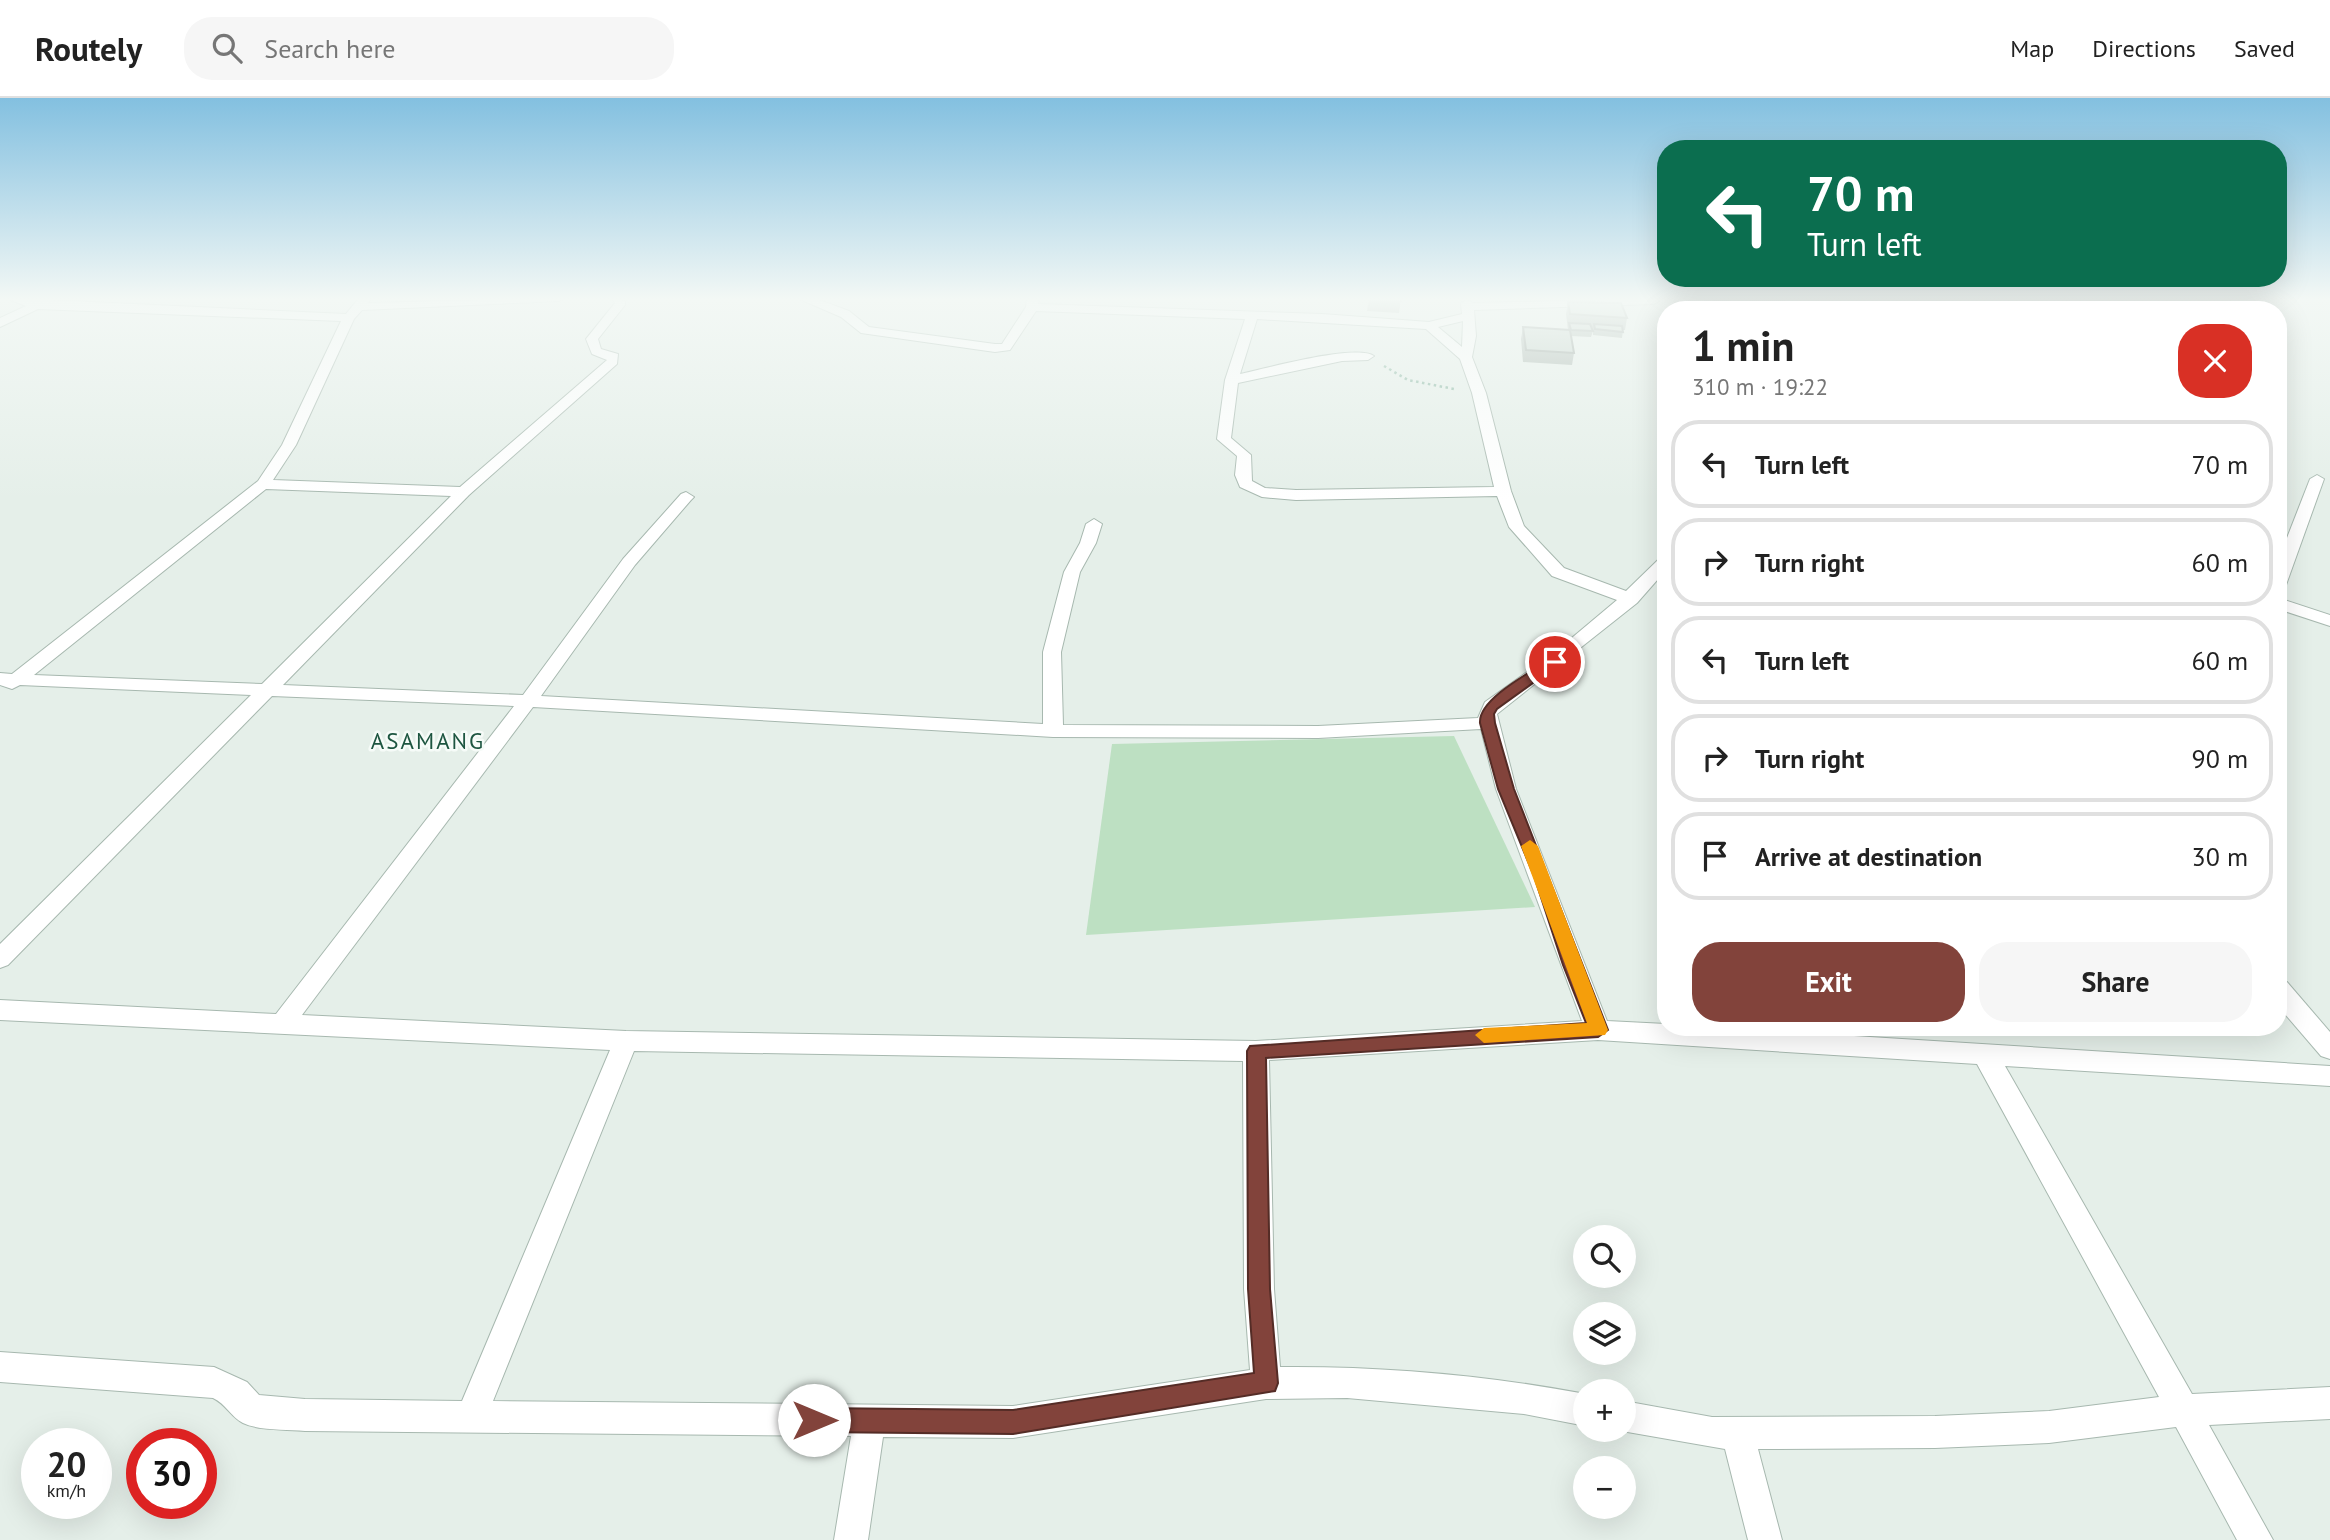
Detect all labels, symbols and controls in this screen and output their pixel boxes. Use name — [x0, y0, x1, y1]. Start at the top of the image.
search box — [184, 17, 674, 80]
text: Routely — [35, 27, 142, 70]
icon: search — [208, 29, 246, 67]
text: Search here — [264, 32, 395, 65]
text: Map — [2010, 33, 2054, 64]
text: Directions — [2092, 33, 2196, 64]
text: Saved — [2234, 33, 2295, 64]
text: 70 m — [1807, 161, 1914, 225]
icon: left — [1692, 168, 1783, 259]
text: Turn left — [1807, 223, 1922, 265]
text: 1 min — [1692, 318, 1794, 373]
button: close — [2178, 324, 2252, 398]
text: 310 m · 19:22 — [1692, 372, 1828, 401]
icon: left — [1696, 445, 1734, 483]
text: Turn left — [1755, 448, 1849, 481]
text: 70 m — [2192, 448, 2248, 481]
icon: right — [1696, 543, 1734, 581]
text: Turn right — [1755, 546, 1864, 579]
text: 60 m — [2192, 546, 2248, 579]
pin — [1525, 632, 1585, 692]
icon: left — [1696, 641, 1734, 679]
icon: arrive — [1536, 643, 1574, 681]
text: Turn left — [1755, 644, 1849, 677]
text: 60 m — [2192, 644, 2248, 677]
district label: ASAMANG — [371, 726, 485, 755]
icon: right — [1696, 739, 1734, 777]
text: Turn right — [1755, 742, 1864, 775]
text: 90 m — [2192, 742, 2248, 775]
icon: arrive — [1696, 837, 1734, 875]
text: Arrive at destination — [1755, 840, 1982, 873]
text: 30 m — [2192, 840, 2248, 873]
button: Exit — [1692, 942, 1965, 1022]
button: Share — [1979, 942, 2252, 1022]
map controls — [1573, 1225, 1636, 1519]
button: search — [1573, 1225, 1636, 1288]
button: layers — [1573, 1302, 1636, 1365]
button: + — [1573, 1379, 1636, 1442]
position arrow — [777, 1383, 851, 1457]
speed limit sign: 30 — [126, 1428, 217, 1519]
text: 20 — [47, 1441, 86, 1487]
button: − — [1573, 1456, 1636, 1519]
text: km/h — [47, 1479, 86, 1502]

